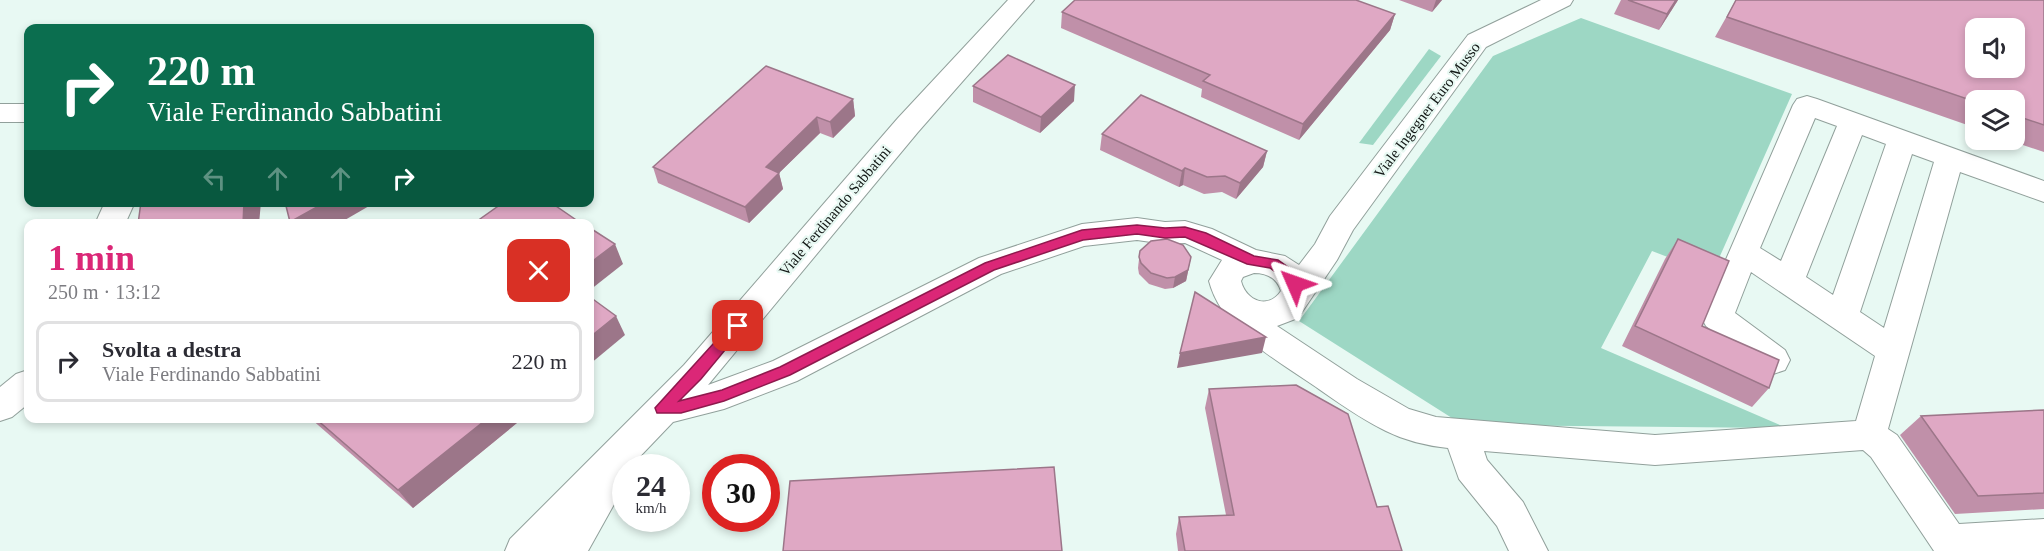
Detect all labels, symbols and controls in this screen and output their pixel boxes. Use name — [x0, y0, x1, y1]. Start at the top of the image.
map controls — [1965, 18, 2025, 150]
button: sound — [1965, 18, 2025, 78]
street label: Viale Ingegner Euro Musso — [1371, 39, 1483, 181]
icon: right — [48, 48, 126, 126]
text: 220 m — [147, 48, 256, 94]
button: layers — [1965, 90, 2025, 150]
text: Viale Ferdinando Sabbatini — [147, 97, 442, 127]
street label: Viale Ferdinando Sabbatini — [776, 143, 894, 279]
icon: left — [198, 162, 231, 195]
icon: ahead — [261, 162, 294, 195]
icon: ahead — [324, 162, 357, 195]
icon: right — [387, 162, 420, 195]
text: 1 min — [48, 238, 135, 278]
button: close — [507, 239, 570, 302]
position arrow — [1263, 252, 1327, 316]
text: 250 m · 13:12 — [48, 281, 161, 303]
pin — [712, 300, 763, 351]
icon: arrive — [721, 309, 754, 342]
text: Svolta a destra — [102, 337, 241, 362]
icon: right — [51, 345, 84, 378]
text: 220 m — [511, 349, 567, 374]
text: Viale Ferdinando Sabbatini — [102, 363, 321, 385]
speed limit sign: 30 — [702, 454, 780, 532]
text: 24 — [636, 469, 666, 502]
text: km/h — [636, 500, 666, 516]

